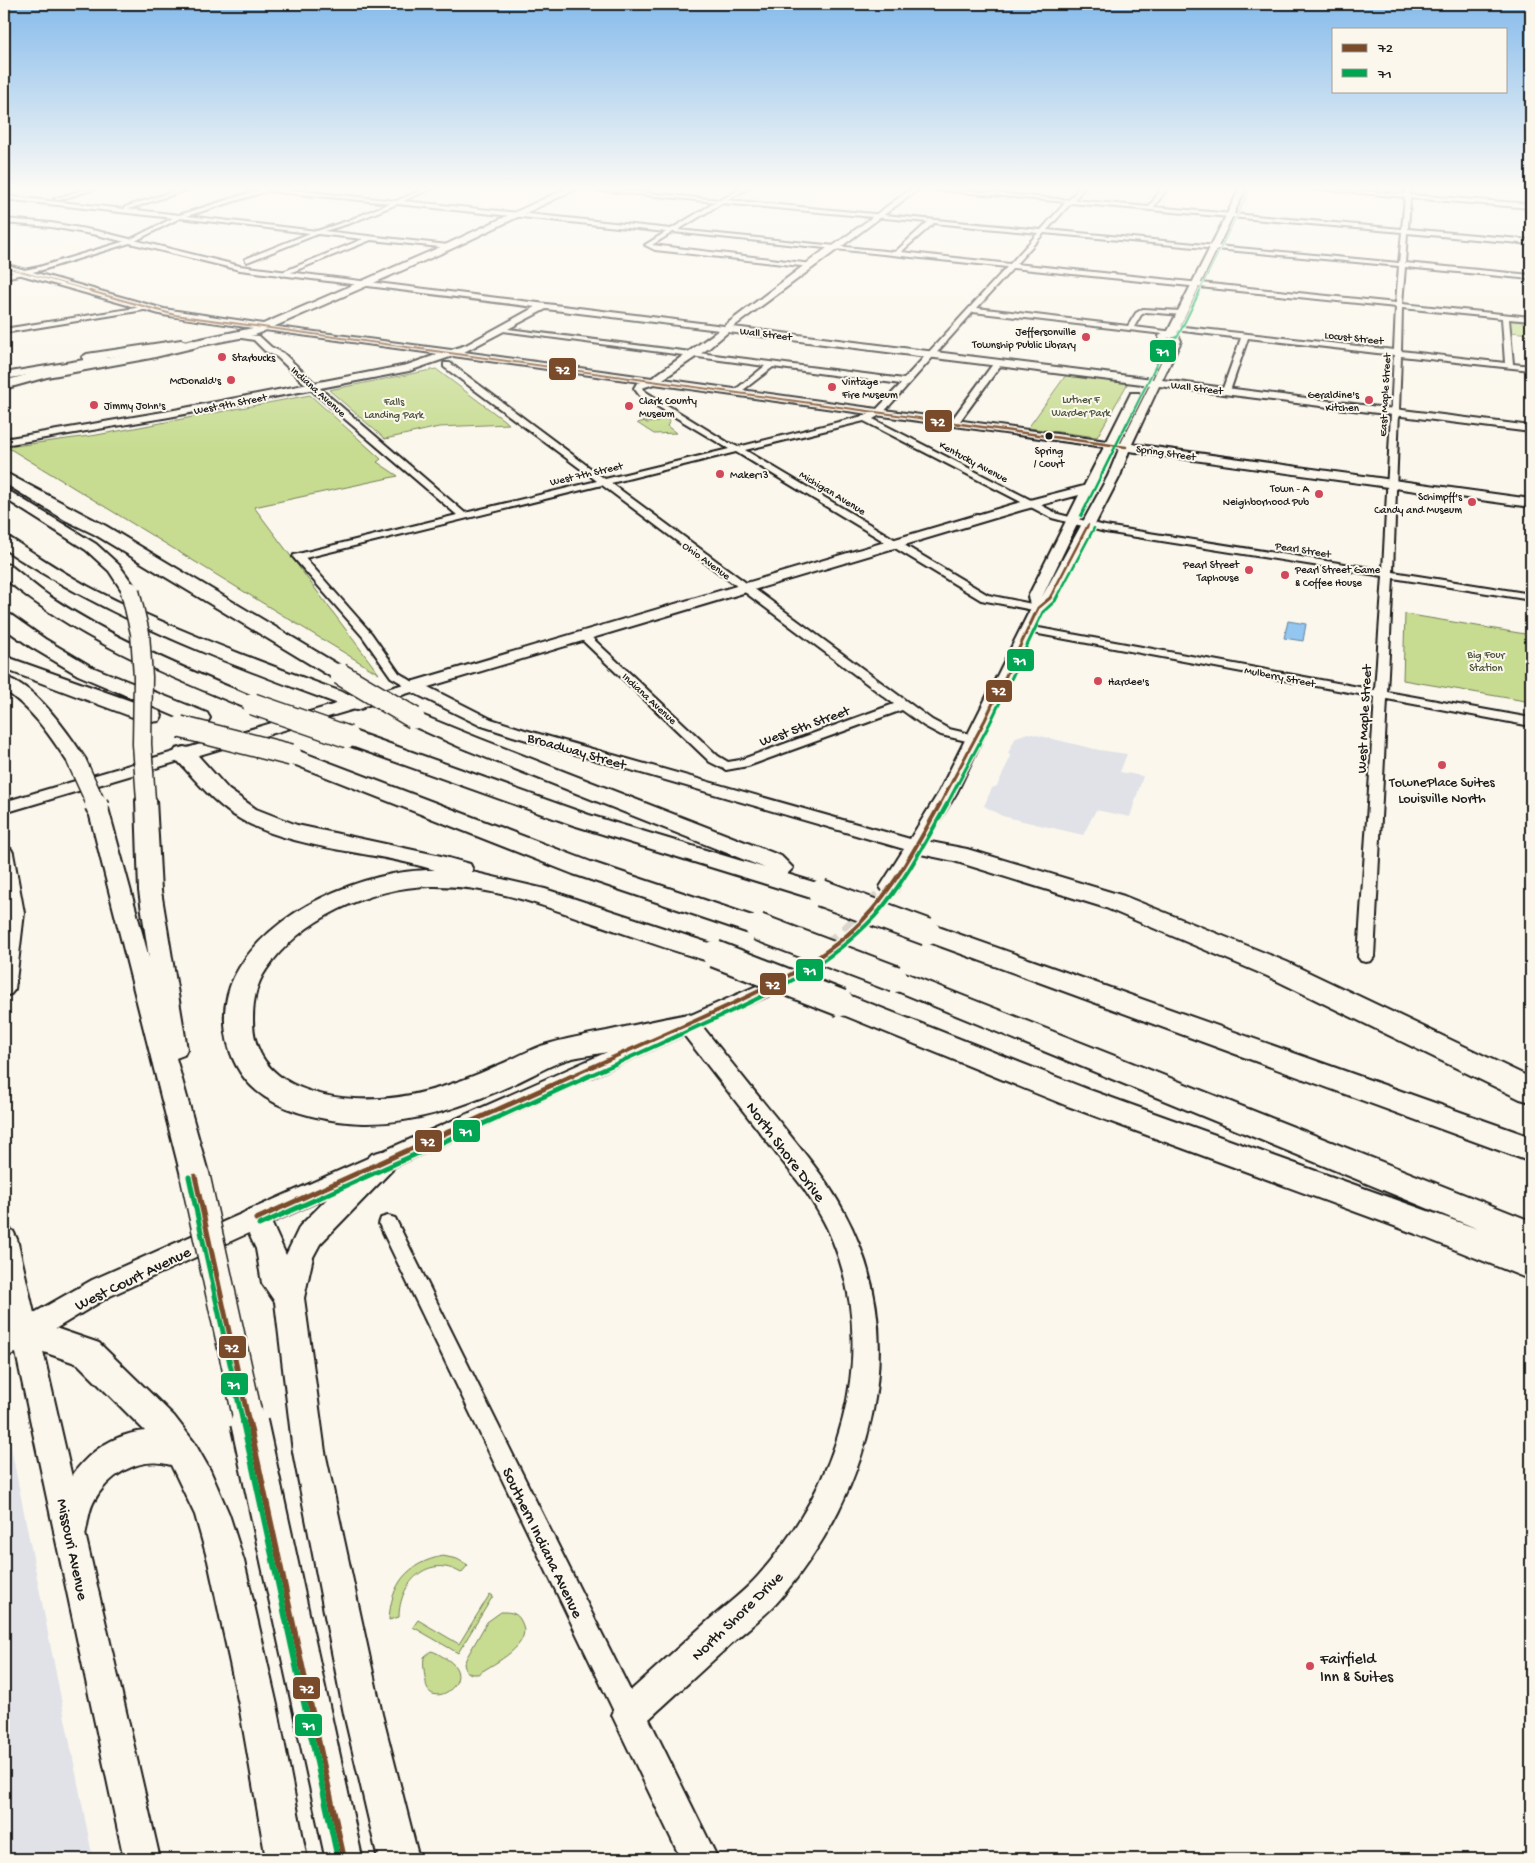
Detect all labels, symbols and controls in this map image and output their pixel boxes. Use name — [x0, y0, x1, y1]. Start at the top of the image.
legend — [1332, 28, 1508, 92]
text: 72 — [1377, 40, 1393, 58]
text: 71 — [1377, 66, 1392, 84]
street label: Wall Street — [739, 326, 794, 344]
place label: Jeffersonville Township Public Library — [971, 326, 1077, 352]
street label: Locust Street — [1324, 330, 1385, 348]
marker: Jeffersonville Township Public Library — [1080, 331, 1092, 343]
line badge: 71 — [1149, 339, 1177, 363]
text: 71 — [1156, 345, 1170, 362]
marker: Starbucks — [216, 351, 228, 363]
street label: East Maple Street — [1378, 352, 1394, 437]
place label: Starbucks — [232, 353, 276, 365]
line badge: 72 — [548, 357, 577, 381]
text: 72 — [555, 363, 570, 380]
street label: Indiana Avenue — [288, 365, 348, 421]
marker: McDonald's — [225, 374, 237, 386]
place label: McDonald's — [170, 376, 222, 388]
place label: Vintage Fire Museum — [841, 377, 898, 402]
street label: Wall Street — [1170, 380, 1225, 398]
marker: Vintage Fire Museum — [826, 381, 838, 393]
place label: Geraldine's Kitchen — [1307, 390, 1360, 415]
street label: West 9th Street — [193, 392, 269, 418]
marker: Geraldine's Kitchen — [1363, 394, 1375, 406]
park label: Luther F Warder Park — [1052, 395, 1112, 420]
place label: Clark County Museum — [639, 396, 697, 421]
park label: Falls Landing Park — [364, 397, 425, 422]
marker: Jimmy John's — [88, 399, 100, 411]
marker: Clark County Museum — [623, 400, 635, 412]
place label: Jimmy John's — [104, 401, 166, 413]
line badge: 72 — [924, 409, 953, 433]
text: 72 — [930, 415, 945, 432]
marker: Spring / Court — [1044, 431, 1054, 441]
street label: Kentucky Avenue — [937, 440, 1010, 486]
street label: Spring Street — [1135, 444, 1198, 464]
place label: Spring / Court — [1034, 446, 1066, 471]
street label: West 7th Street — [549, 460, 625, 489]
marker: Maker13 — [714, 468, 726, 480]
street label: Michigan Avenue — [797, 469, 868, 518]
place label: Maker13 — [730, 470, 769, 482]
place label: Town - A Neighborhood Pub — [1223, 484, 1310, 509]
marker: Town - A Neighborhood Pub — [1313, 488, 1325, 500]
place label: Schimpff's Candy and Museum — [1374, 491, 1463, 517]
marker: Schimpff's Candy and Museum — [1466, 496, 1478, 508]
street label: Ohio Avenue — [680, 540, 732, 583]
street label: Pearl Street — [1273, 541, 1333, 562]
place label: Pearl Street Taphouse — [1182, 560, 1241, 585]
marker: Pearl Street Taphouse — [1243, 564, 1255, 576]
place label: Pearl Street Game & Coffee House — [1294, 565, 1381, 590]
marker: Pearl Street Game & Coffee House — [1279, 569, 1291, 581]
line badge: 71 — [1006, 648, 1035, 672]
park label: Big Four Station — [1466, 650, 1506, 675]
text: 71 — [1013, 654, 1027, 671]
street label: West Maple Street — [1354, 663, 1377, 774]
street label: Mulberry Street — [1243, 665, 1318, 691]
street label: Indiana Avenue — [619, 671, 678, 728]
marker: Hardee's — [1092, 675, 1104, 687]
place label: Hardee's — [1108, 677, 1150, 689]
line badge: 72 — [985, 679, 1013, 703]
text: 72 — [991, 684, 1006, 701]
street label: West 5th Street — [758, 703, 853, 752]
street label: Broadway Street — [524, 730, 629, 775]
marker: TownePlace Suites Louisville North — [1436, 759, 1448, 771]
place label: TownePlace Suites Louisville North — [1388, 775, 1496, 808]
line badge: 71 — [795, 958, 824, 982]
text: 71 — [803, 964, 817, 981]
line badge: 72 — [759, 972, 787, 996]
text: 72 — [765, 978, 780, 995]
street label: North Shore Drive — [740, 1099, 828, 1207]
line badge: 71 — [452, 1119, 481, 1143]
text: 71 — [459, 1125, 473, 1142]
line badge: 72 — [414, 1129, 443, 1153]
text: 72 — [420, 1135, 435, 1152]
street label: West Court Avenue — [72, 1244, 195, 1316]
line badge: 72 — [218, 1335, 247, 1359]
text: 72 — [224, 1341, 239, 1358]
line badge: 71 — [220, 1372, 249, 1396]
text: 71 — [227, 1378, 241, 1395]
street label: Southern Indiana Avenue — [496, 1465, 586, 1623]
street label: Missouri Avenue — [51, 1497, 91, 1603]
street label: North Shore Drive — [689, 1568, 789, 1666]
place label: Fairfield Inn & Suites — [1319, 1651, 1394, 1688]
marker: Fairfield Inn & Suites — [1304, 1660, 1316, 1672]
line badge: 72 — [292, 1676, 321, 1700]
text: 72 — [299, 1682, 314, 1699]
line badge: 71 — [294, 1713, 323, 1737]
text: 71 — [302, 1719, 316, 1736]

